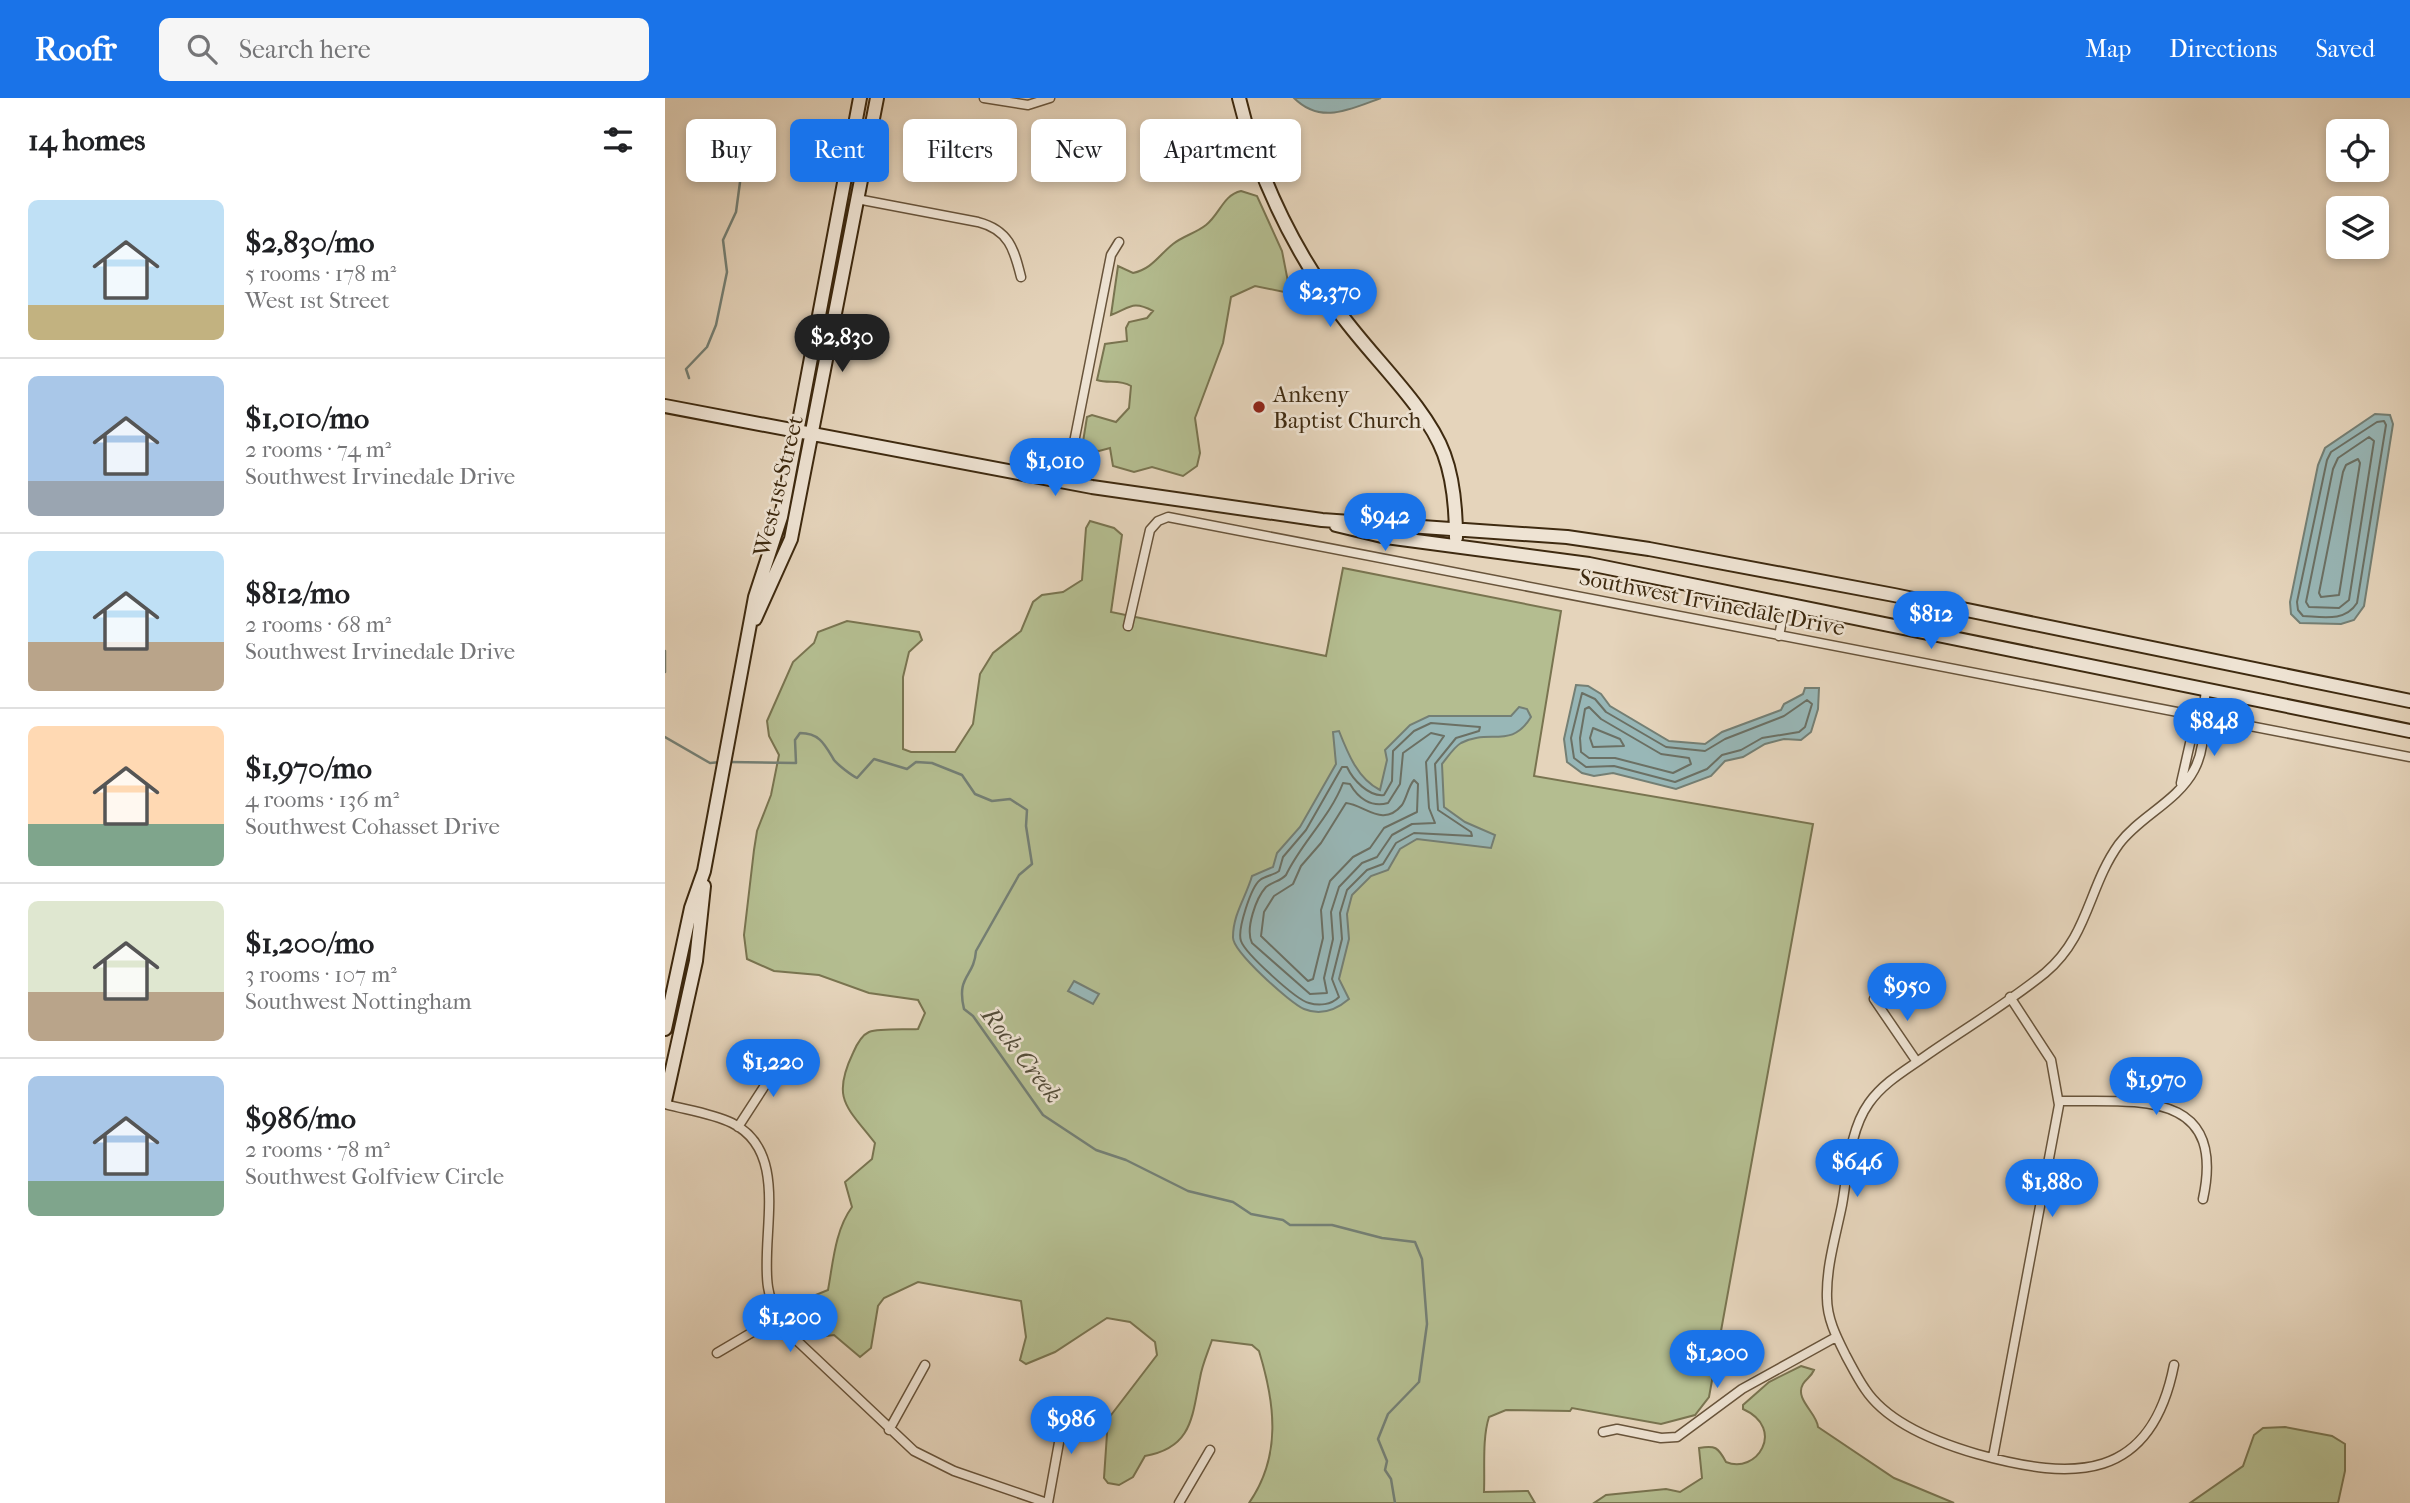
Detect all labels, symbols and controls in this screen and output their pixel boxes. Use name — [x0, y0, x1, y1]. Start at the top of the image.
search box — [159, 18, 649, 81]
text: Roofr — [35, 30, 117, 69]
icon: search — [183, 30, 221, 68]
text: Search here — [239, 34, 371, 65]
text: Map — [2085, 35, 2131, 63]
text: Directions — [2169, 35, 2277, 63]
text: Saved — [2315, 35, 2375, 63]
chip: Buy — [686, 119, 776, 182]
chip: Rent — [790, 119, 889, 182]
chip: Filters — [903, 119, 1017, 182]
chip: New — [1031, 119, 1126, 182]
chip: Apartment — [1140, 119, 1301, 182]
map controls — [2326, 119, 2389, 259]
button: locate — [2326, 119, 2389, 182]
icon: filters — [599, 121, 637, 159]
text: 14 homes — [28, 123, 145, 158]
button: layers — [2326, 196, 2389, 259]
text: $2,830/mo — [245, 225, 374, 260]
icon: home — [84, 228, 168, 312]
text: 5 rooms · 178 m² — [245, 260, 396, 287]
pin: $2,370 — [1273, 270, 1387, 329]
text: $2,370 — [1299, 278, 1361, 305]
text: West 1st Street — [245, 287, 390, 314]
pin: $2,830 — [785, 314, 899, 374]
text: $2,830 — [811, 323, 873, 350]
place label: Ankeny Baptist Church — [1272, 381, 1422, 434]
marker: Ankeny Baptist Church — [1251, 399, 1267, 415]
text: $1,010/mo — [245, 401, 369, 436]
icon: home — [84, 404, 168, 488]
street label: West 1st Street — [748, 413, 809, 561]
text: 2 rooms · 74 m² — [245, 436, 391, 463]
pin: $1,010 — [998, 438, 1112, 498]
text: $1,010 — [1026, 447, 1084, 474]
text: Southwest Irvinedale Drive — [245, 463, 515, 490]
pin: $942 — [1344, 494, 1426, 553]
text: $942 — [1360, 502, 1410, 529]
street label: Southwest Irvinedale Drive — [1577, 563, 1847, 642]
text: $812/mo — [245, 576, 350, 611]
icon: home — [84, 579, 168, 663]
pin: $812 — [1890, 592, 1972, 651]
text: $812 — [1909, 600, 1953, 627]
text: 2 rooms · 68 m² — [245, 611, 391, 638]
text: Southwest Irvinedale Drive — [245, 638, 515, 665]
pin: $848 — [2173, 698, 2255, 758]
text: $848 — [2189, 707, 2239, 734]
text: $1,970/mo — [245, 751, 372, 786]
icon: home — [84, 754, 168, 838]
text: 4 rooms · 136 m² — [245, 786, 399, 813]
text: Southwest Cohasset Drive — [245, 813, 500, 840]
text: $1,200/mo — [245, 926, 374, 961]
icon: home — [84, 929, 168, 1013]
text: 3 rooms · 107 m² — [245, 961, 397, 988]
pin: $950 — [1866, 964, 1948, 1023]
text: $950 — [1883, 972, 1931, 999]
text: Southwest Nottingham — [245, 988, 472, 1015]
water label: Rock Creek — [975, 1000, 1068, 1108]
pin: $1,220 — [716, 1040, 830, 1099]
text: $1,220 — [742, 1048, 804, 1075]
pin: $1,970 — [2099, 1058, 2213, 1117]
text: $1,970 — [2126, 1066, 2186, 1093]
text: $986/mo — [245, 1101, 356, 1136]
icon: home — [84, 1104, 168, 1188]
text: 2 rooms · 78 m² — [245, 1136, 390, 1163]
pin: $646 — [1816, 1140, 1898, 1199]
text: $646 — [1831, 1148, 1883, 1175]
pin: $1,880 — [1995, 1160, 2109, 1219]
text: Southwest Golfview Circle — [245, 1163, 504, 1190]
text: $1,880 — [2021, 1168, 2083, 1195]
pin: $1,200 — [733, 1294, 847, 1354]
text: $1,200 — [759, 1303, 821, 1330]
pin: $1,200 — [1660, 1330, 1774, 1390]
text: $1,200 — [1686, 1339, 1748, 1366]
pin: $986 — [1030, 1396, 1112, 1456]
text: $986 — [1047, 1405, 1095, 1432]

